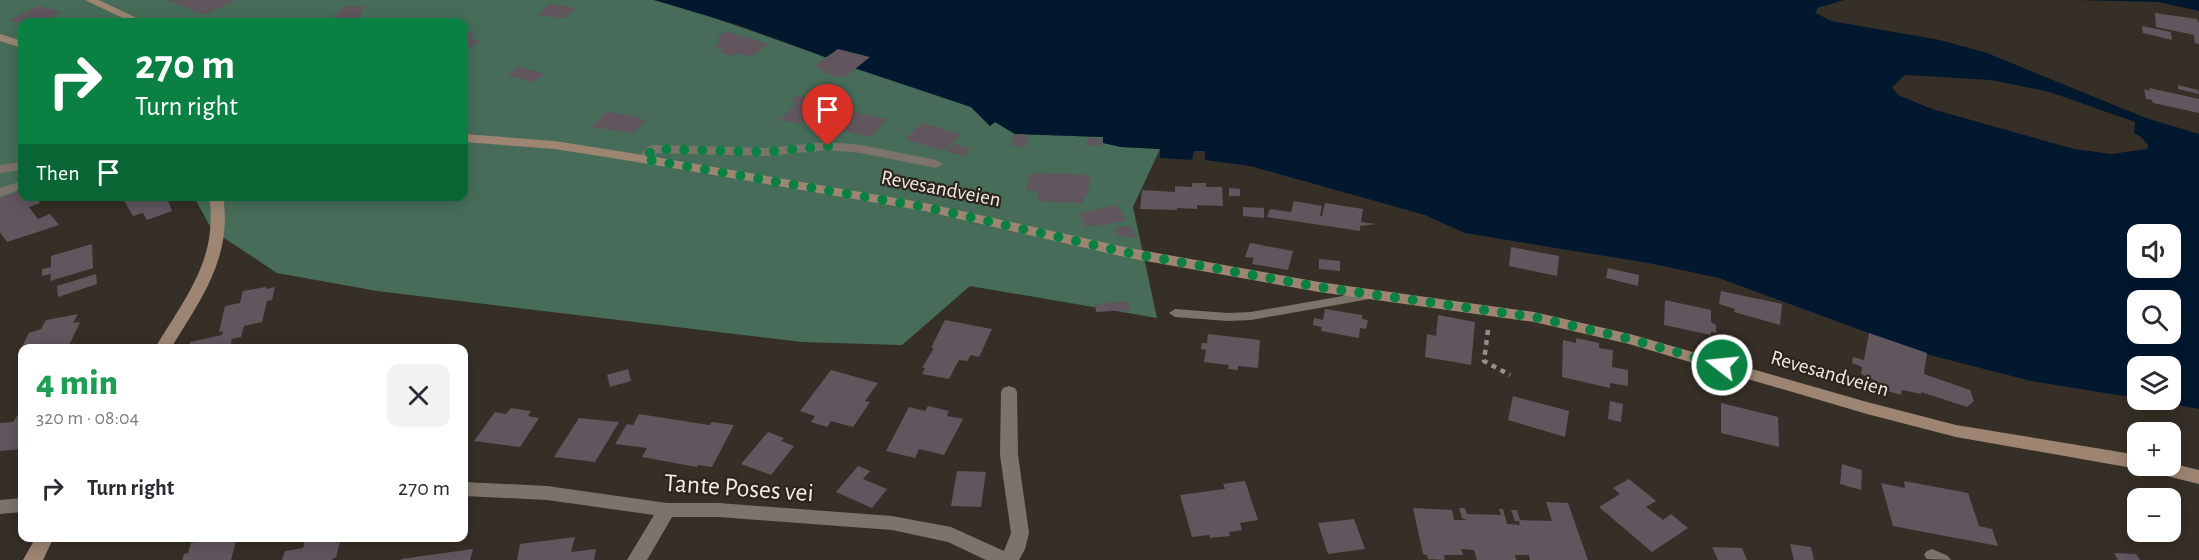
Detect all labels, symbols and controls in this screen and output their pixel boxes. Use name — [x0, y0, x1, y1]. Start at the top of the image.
icon: right — [36, 42, 114, 120]
text: 270 m — [135, 44, 235, 86]
pin — [802, 84, 853, 146]
text: Turn right — [135, 93, 238, 120]
icon: arrive — [811, 93, 844, 126]
icon: arrive — [92, 156, 125, 189]
text: Then — [36, 162, 80, 184]
street label: Revesandveien — [879, 167, 1003, 210]
map controls — [2127, 224, 2181, 542]
button: sound — [2127, 224, 2181, 278]
button: search — [2127, 290, 2181, 344]
position arrow — [1690, 333, 1754, 397]
street label: Revesandveien — [1768, 347, 1891, 400]
button: layers — [2127, 356, 2181, 410]
button: close — [387, 364, 450, 427]
text: 4 min — [36, 365, 118, 401]
text: 320 m · 08:04 — [36, 408, 139, 428]
button: + — [2127, 422, 2181, 476]
street label: Tante Poses vei — [663, 470, 815, 506]
icon: right — [36, 472, 69, 505]
text: Turn right — [87, 477, 174, 499]
text: 270 m — [398, 477, 450, 499]
button: − — [2127, 488, 2181, 542]

